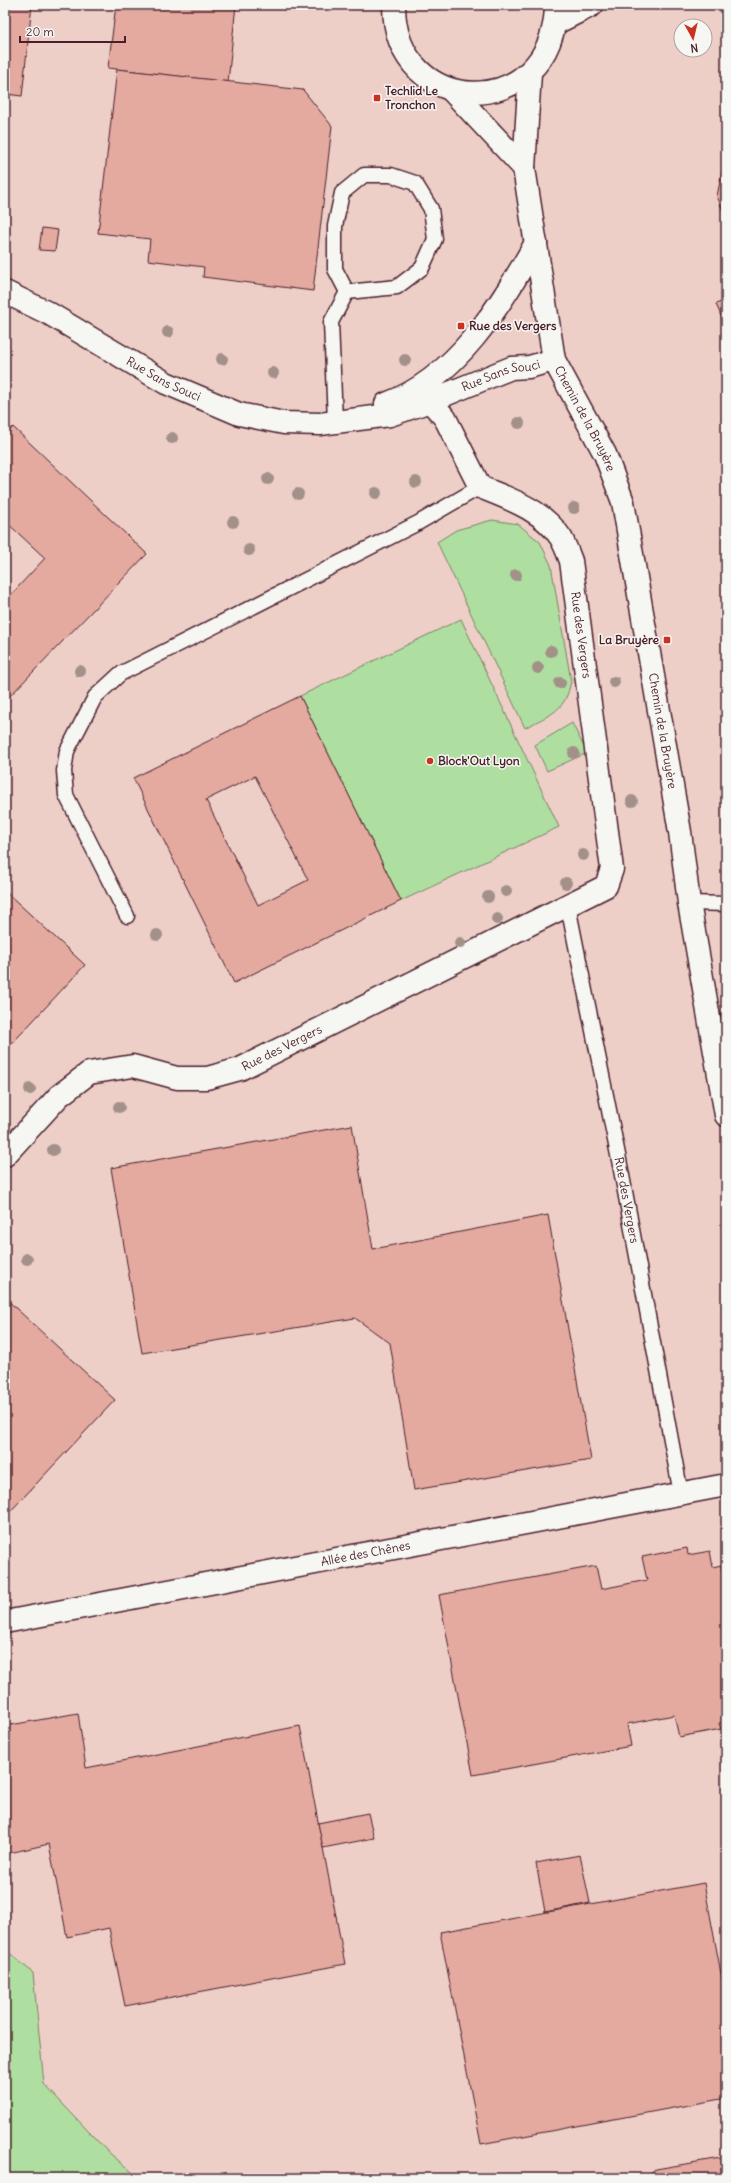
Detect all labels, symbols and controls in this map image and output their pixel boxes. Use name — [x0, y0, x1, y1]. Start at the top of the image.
scale bar — [20, 18, 125, 44]
north arrow — [673, 18, 713, 58]
text: 20 m — [26, 24, 54, 39]
text: N — [690, 40, 699, 55]
place label: Techlid Le Tronchon — [385, 83, 438, 112]
marker: Techlid Le Tronchon — [372, 93, 382, 103]
place label: Rue des Vergers — [469, 318, 557, 334]
marker: Rue des Vergers — [456, 321, 466, 331]
street label: Rue Sans Souci — [124, 353, 203, 404]
street label: Rue Sans Souci — [459, 356, 542, 394]
street label: Chemin de la Bruyère — [552, 363, 619, 473]
street label: Rue des Vergers — [568, 591, 595, 679]
place label: La Bruyère — [599, 632, 660, 648]
marker: La Bruyère — [662, 635, 672, 645]
street label: Chemin de la Bruyère — [646, 672, 680, 790]
place label: Block'Out Lyon — [438, 753, 520, 769]
marker: Block'Out Lyon — [425, 756, 435, 766]
street label: Rue des Vergers — [239, 1021, 324, 1074]
street label: Rue des Vergers — [612, 1156, 642, 1244]
street label: Allée des Chênes — [319, 1537, 412, 1569]

